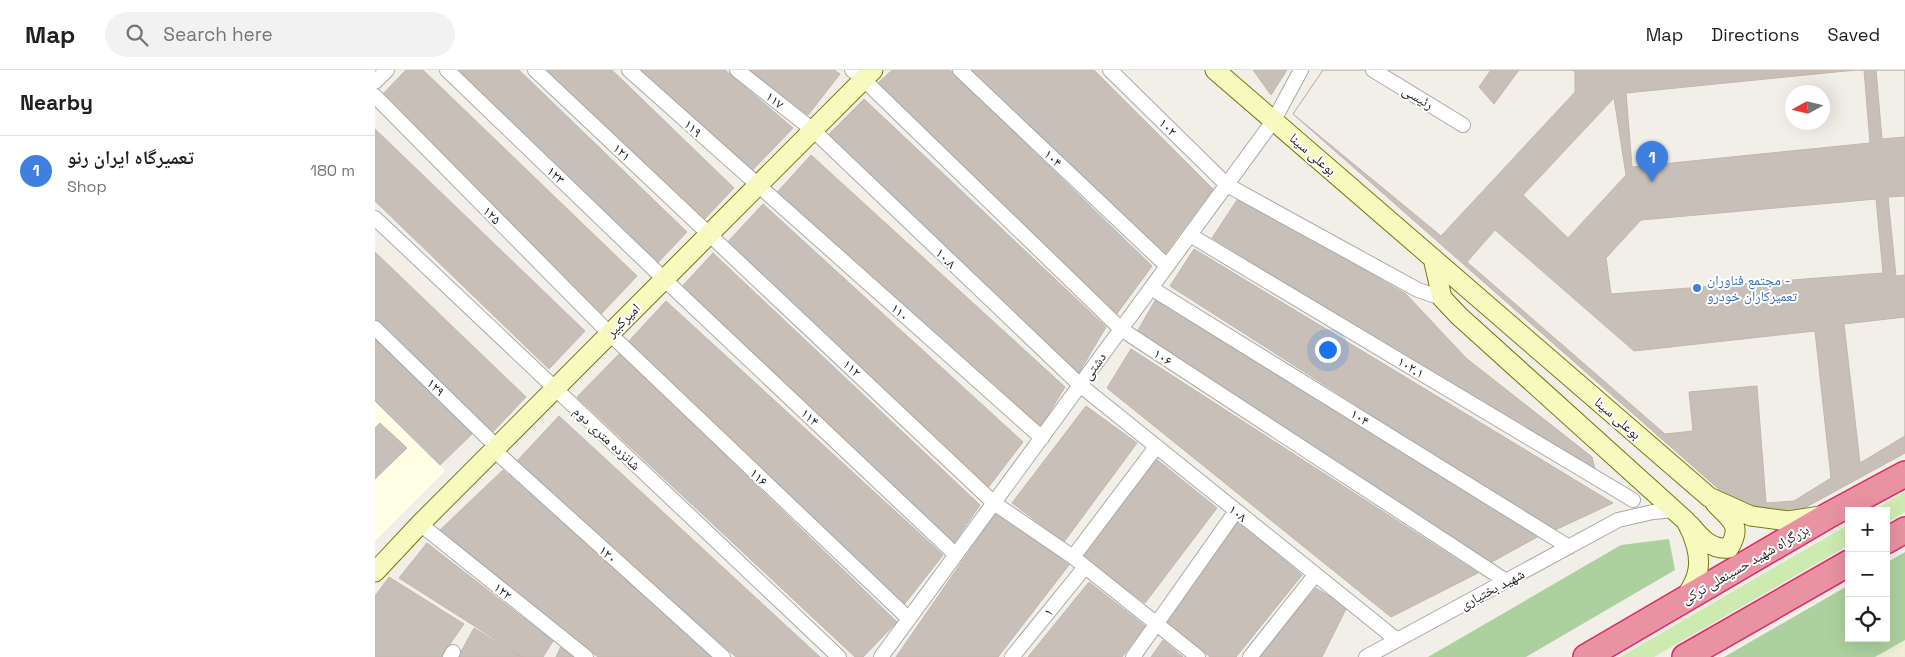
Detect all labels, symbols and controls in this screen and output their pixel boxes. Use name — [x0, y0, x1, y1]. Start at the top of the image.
search box — [105, 12, 455, 57]
text: Map — [25, 19, 75, 50]
icon: search — [123, 21, 151, 49]
text: Search here — [163, 22, 273, 47]
text: Map — [1646, 23, 1683, 46]
text: Directions — [1711, 23, 1800, 46]
text: Saved — [1828, 23, 1880, 46]
street label: رئیسی — [1399, 81, 1437, 113]
north arrow — [1785, 85, 1830, 130]
street label: ۱۱۷ — [762, 87, 788, 113]
text: Nearby — [20, 89, 93, 116]
street label: ۱۰۲ — [1155, 114, 1181, 140]
street label: ۱۱۹ — [680, 115, 706, 141]
street label: بوعلی سینا — [1286, 129, 1340, 179]
street label: ۱۲۱ — [609, 139, 635, 165]
pin: 1 — [1636, 141, 1668, 182]
text: تعمیرگاه ایران رنو — [67, 145, 194, 170]
street label: ۱۰۴ — [1040, 145, 1066, 171]
text: 1 — [32, 160, 40, 181]
text: 180 m — [310, 160, 355, 181]
street label: ۱۲۳ — [543, 162, 569, 188]
text: Shop — [67, 176, 107, 197]
street label: ۱۲۵ — [479, 202, 505, 228]
street label: ۱۰.۸ — [932, 244, 960, 272]
place label: مجتمع فناوران - تعمیرکاران خودرو — [1707, 271, 1797, 305]
marker: مجتمع فناوران - تعمیرکاران خودرو — [1691, 282, 1703, 294]
street label: امیرکبیر — [601, 299, 644, 342]
street label: ۱۱۰ — [887, 299, 913, 325]
your location — [1315, 337, 1341, 363]
street label: ۱۰۶ — [1150, 344, 1176, 370]
street label: دشتی — [1078, 349, 1110, 383]
street label: ۱۰۲.۱ — [1394, 352, 1428, 382]
street label: ۱۱۲ — [839, 355, 865, 381]
street label: ۱۲۹ — [423, 374, 449, 400]
street label: بوعلی سینا — [1591, 393, 1645, 443]
street label: شانزده متری دوم — [569, 402, 645, 475]
street label: ۱۱۴ — [797, 404, 823, 430]
street label: ۱۰۴ — [1347, 404, 1373, 430]
street label: ۱۱۶ — [746, 464, 772, 490]
street label: ۱۰۸ — [1225, 500, 1251, 526]
map controls — [1845, 507, 1890, 642]
button: + — [1845, 507, 1890, 552]
street label: بزرگراه شهید حسینعلی ترکی — [1678, 520, 1812, 608]
street label: ۱۲۰ — [595, 541, 621, 567]
button: − — [1845, 552, 1890, 597]
street label: شهید بختیاری — [1457, 564, 1527, 614]
street label: ۱۲۲ — [490, 578, 516, 604]
button: locate — [1845, 597, 1890, 642]
street label: ۱ — [1039, 604, 1057, 620]

